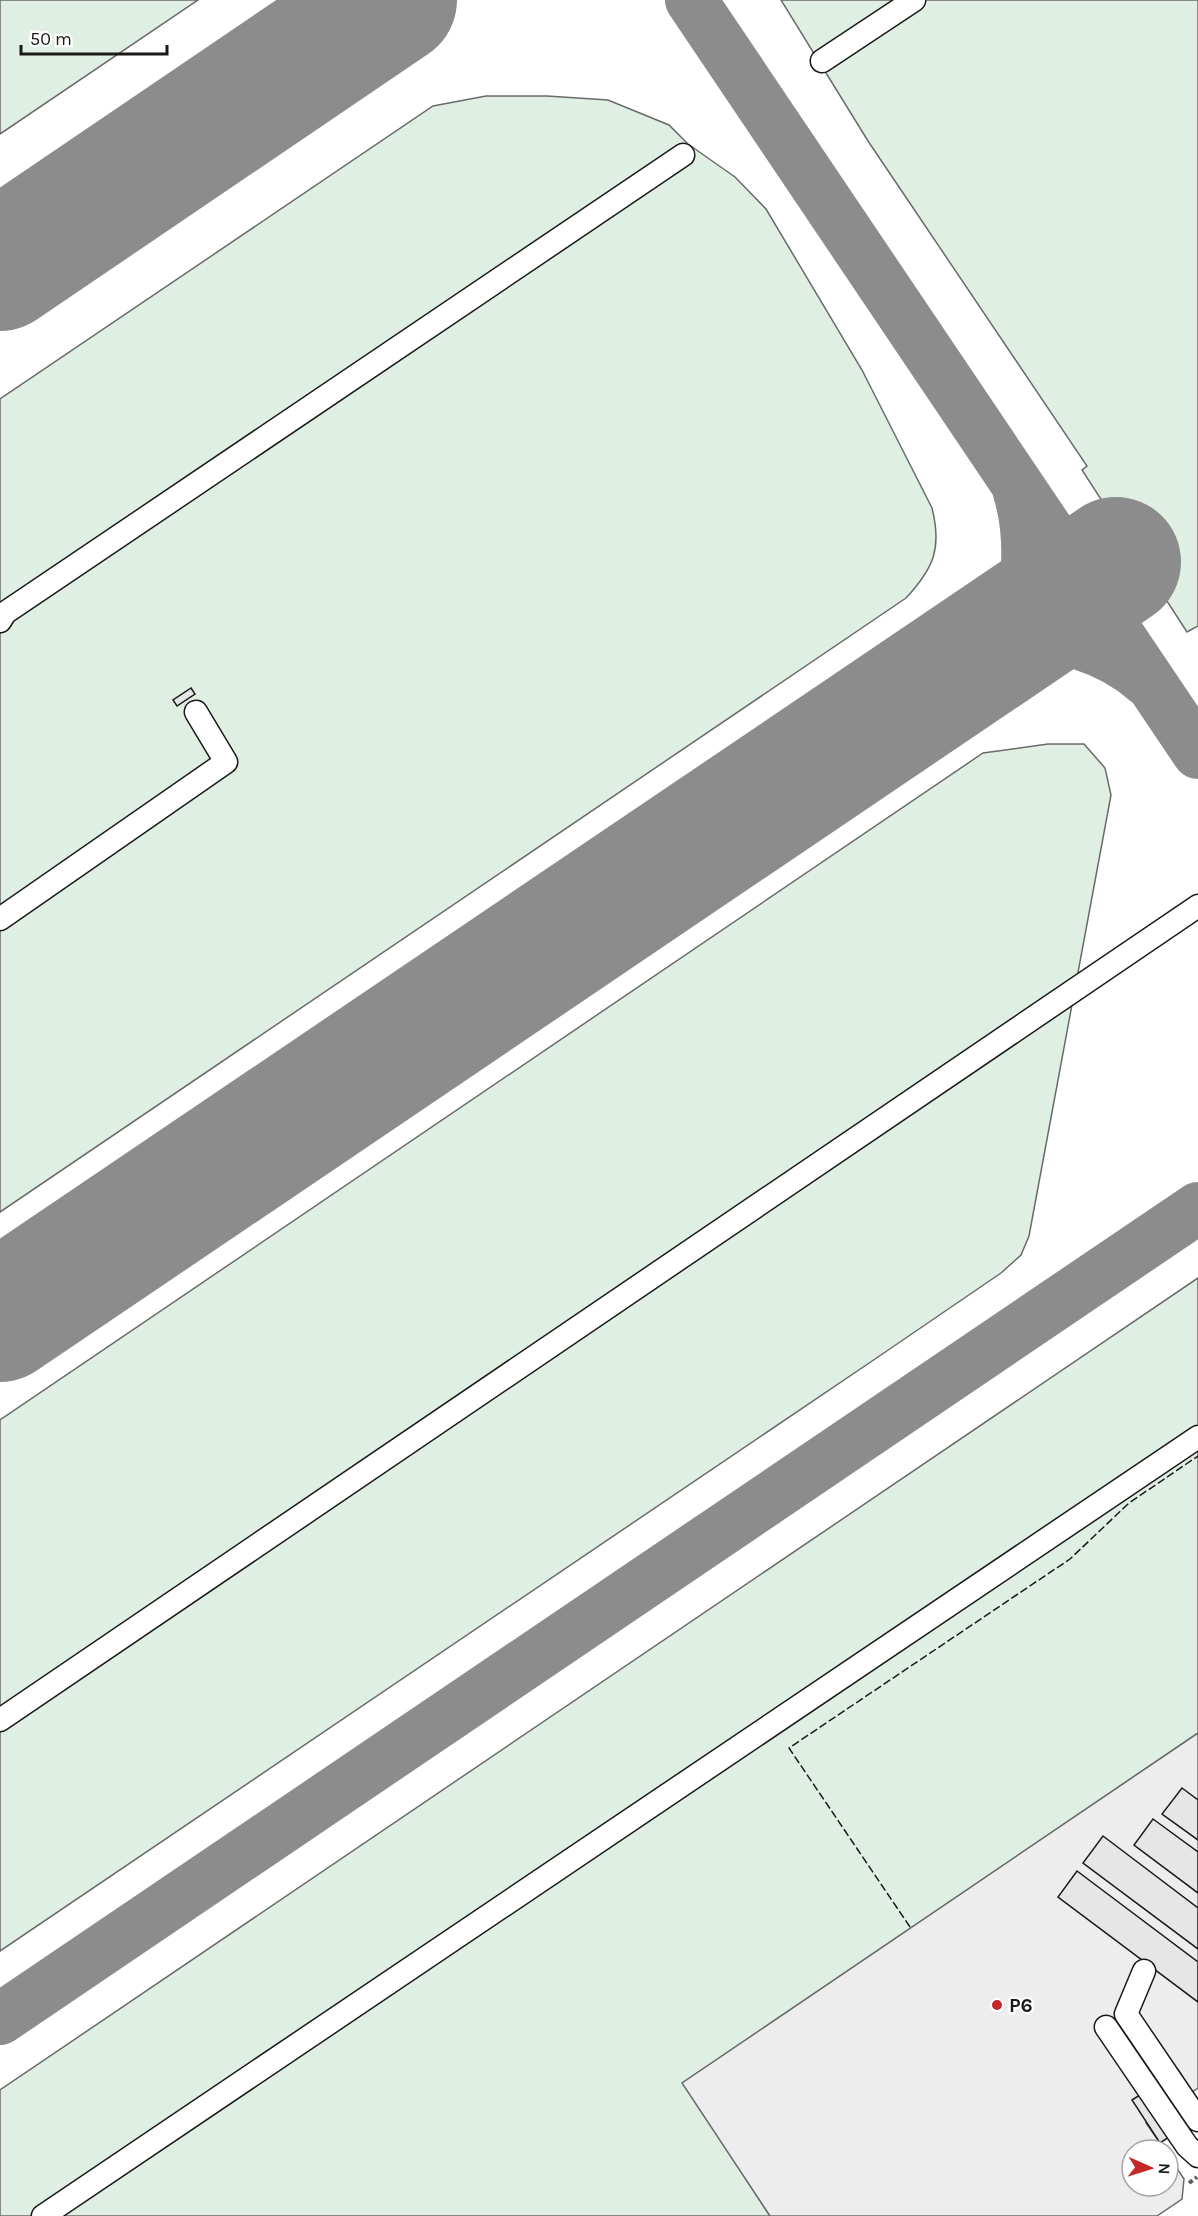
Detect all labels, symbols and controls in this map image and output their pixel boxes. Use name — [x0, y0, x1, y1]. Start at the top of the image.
scale bar — [21, 18, 166, 56]
text: 50 m — [30, 28, 72, 50]
place label: P6 — [1009, 1994, 1033, 2017]
marker: P6 — [990, 1998, 1004, 2012]
north arrow — [1120, 2138, 1180, 2198]
text: N — [1155, 2163, 1174, 2175]

